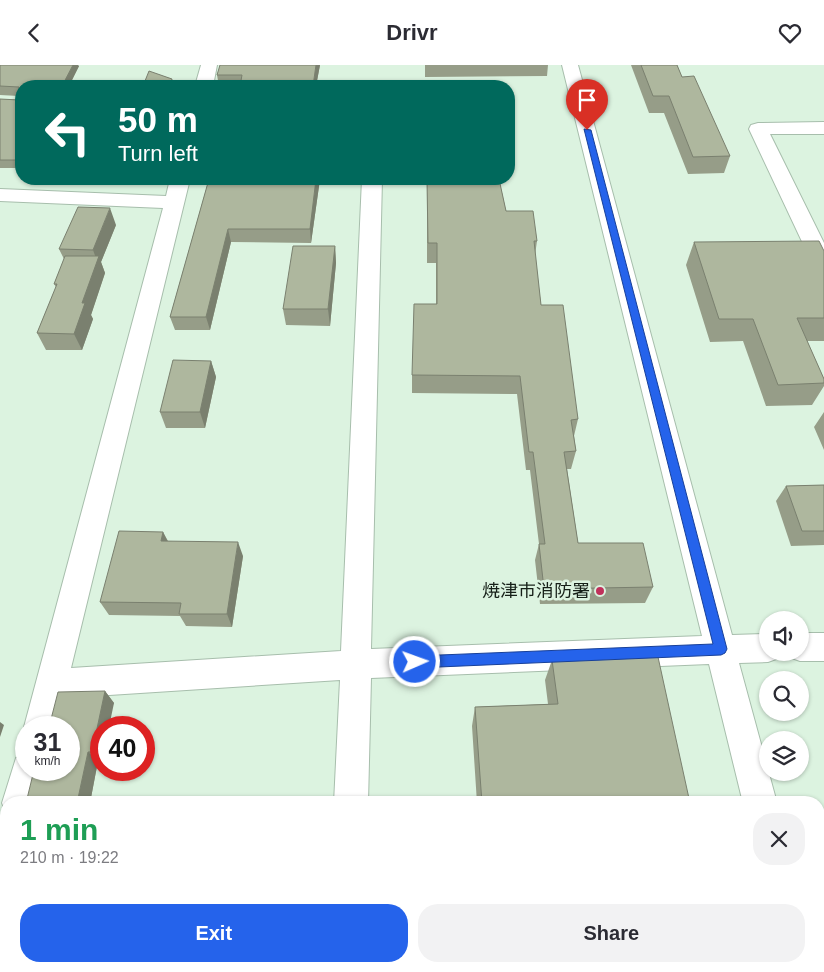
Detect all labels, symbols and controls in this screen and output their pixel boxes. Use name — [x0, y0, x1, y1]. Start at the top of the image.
icon: back — [20, 19, 48, 47]
icon: heart — [776, 19, 804, 47]
text: Drivr — [386, 20, 438, 45]
pin — [566, 79, 608, 130]
icon: arrive — [573, 86, 601, 114]
icon: left — [35, 100, 100, 165]
text: 50 m — [118, 100, 198, 139]
text: Turn left — [118, 141, 198, 166]
place label: 焼津市消防署 — [482, 581, 590, 601]
marker: 焼津市消防署 — [594, 585, 606, 597]
map controls — [759, 611, 809, 781]
button: sound — [759, 611, 809, 661]
position arrow — [388, 635, 440, 687]
button: search — [759, 671, 809, 721]
speed limit sign: 40 — [90, 716, 155, 781]
text: 31 — [34, 728, 61, 756]
button: layers — [759, 731, 809, 781]
text: km/h — [34, 754, 61, 768]
text: 1 min — [20, 813, 98, 846]
button: close — [753, 813, 805, 865]
text: 210 m · 19:22 — [20, 849, 119, 866]
button: Exit — [20, 904, 408, 962]
button: Share — [418, 904, 805, 962]

